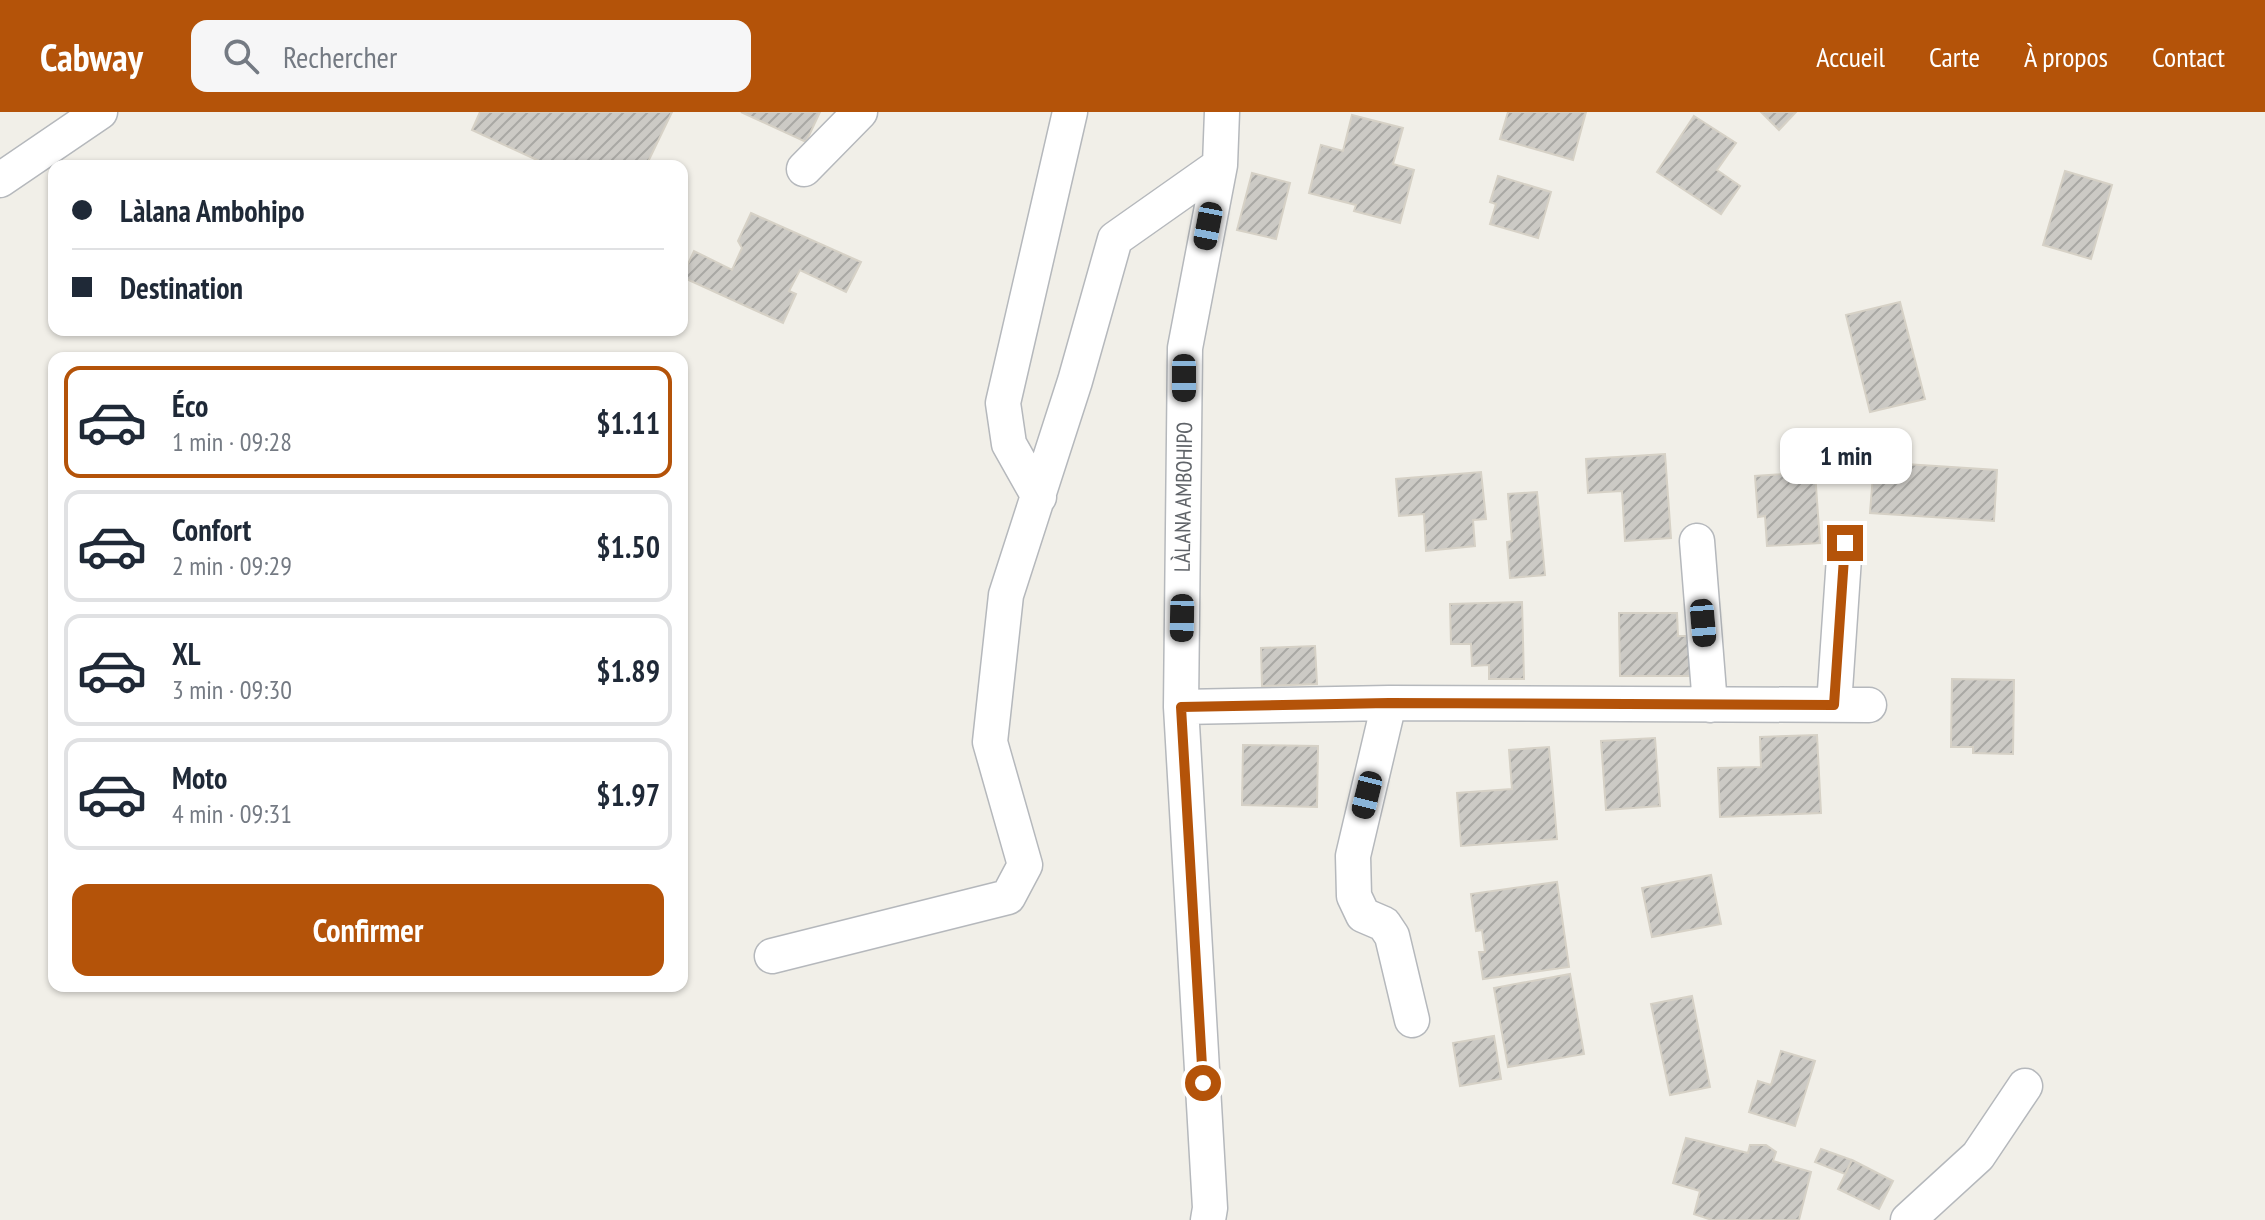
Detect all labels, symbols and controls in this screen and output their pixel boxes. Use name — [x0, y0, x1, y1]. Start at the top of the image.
search box — [191, 20, 751, 92]
text: Cabway — [40, 32, 143, 81]
icon: search — [219, 34, 263, 78]
text: Rechercher — [283, 37, 397, 76]
text: Accueil — [1816, 38, 1885, 75]
text: Carte — [1929, 38, 1980, 75]
text: À propos — [2024, 38, 2108, 75]
text: Contact — [2152, 38, 2225, 75]
text: Làlana Ambohipo — [120, 191, 305, 230]
car — [1192, 200, 1224, 252]
text: Destination — [120, 268, 243, 307]
car — [1172, 354, 1196, 402]
icon: car — [76, 386, 148, 458]
text: Éco — [172, 386, 208, 425]
text: $1.11 — [596, 403, 660, 442]
street label: LÀLANA AMBOHIPO — [1168, 422, 1198, 572]
text: 1 min · 09:28 — [172, 425, 292, 458]
callout: 1 min — [1779, 427, 1911, 483]
text: 1 min — [1820, 439, 1872, 472]
icon: car — [76, 510, 148, 582]
text: Confort — [172, 510, 251, 549]
route end — [1827, 525, 1863, 561]
text: $1.50 — [596, 527, 660, 566]
text: 2 min · 09:29 — [172, 549, 292, 582]
car — [1170, 594, 1194, 642]
car — [1689, 598, 1717, 648]
icon: car — [76, 634, 148, 706]
text: XL — [172, 634, 201, 673]
text: $1.89 — [596, 651, 660, 690]
text: 3 min · 09:30 — [172, 673, 292, 706]
icon: car — [76, 758, 148, 830]
text: Moto — [172, 758, 227, 797]
car — [1350, 769, 1384, 821]
text: $1.97 — [596, 775, 660, 814]
text: 4 min · 09:31 — [172, 797, 292, 830]
button: Confirmer — [72, 884, 664, 976]
route start — [1185, 1065, 1221, 1101]

